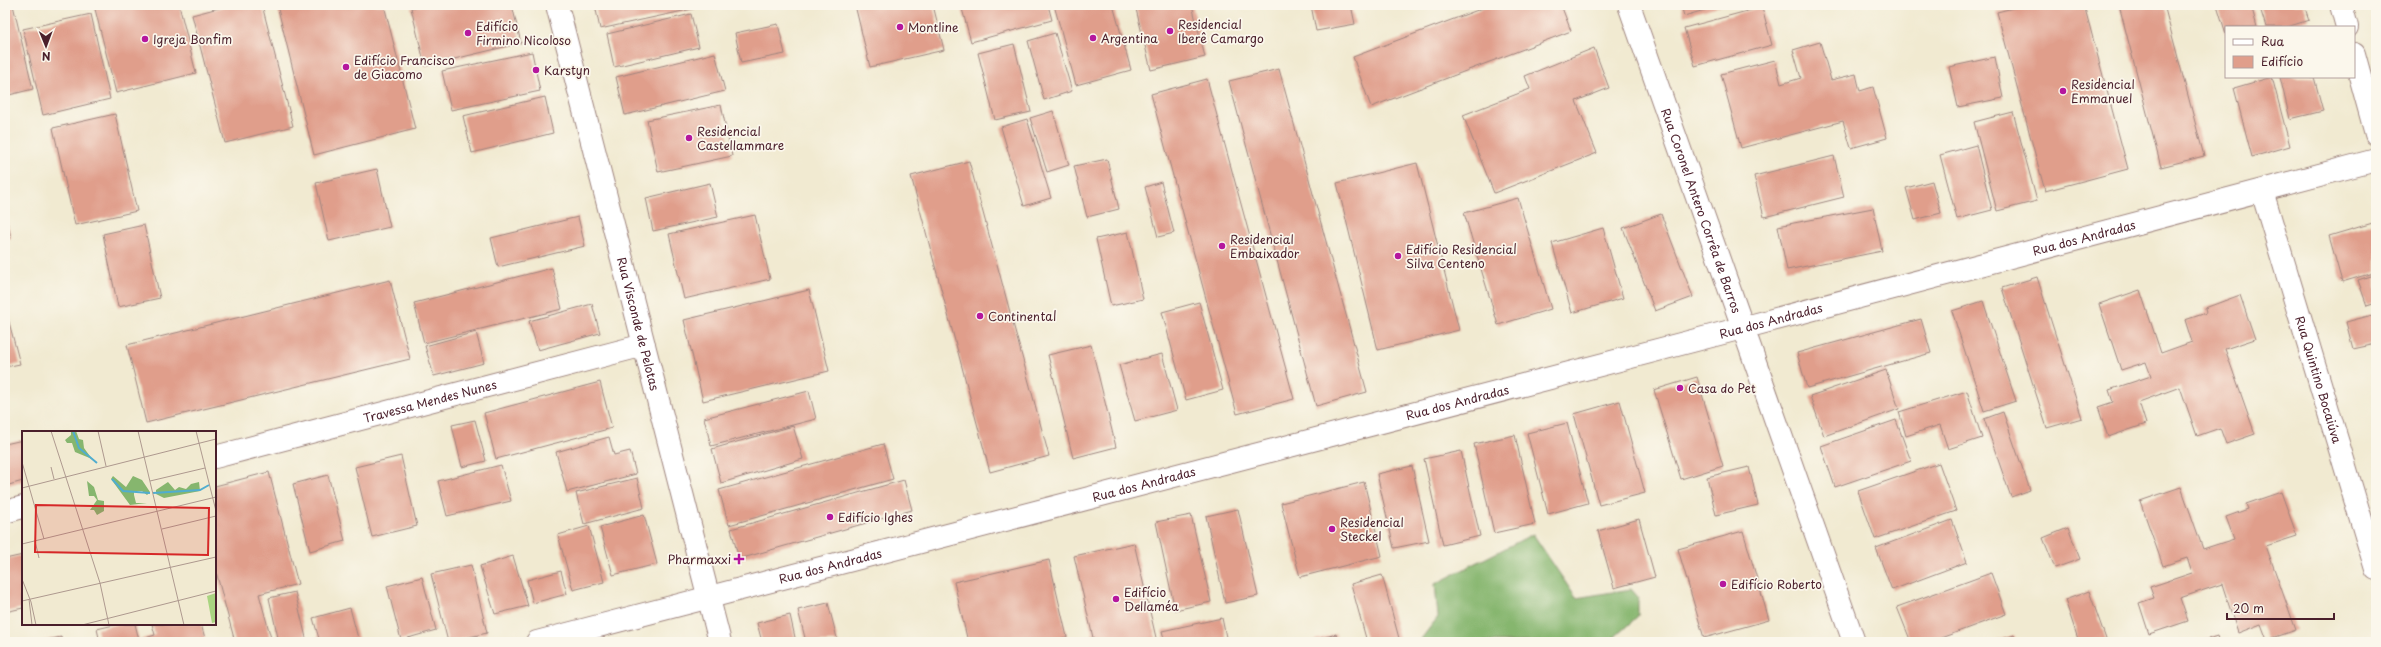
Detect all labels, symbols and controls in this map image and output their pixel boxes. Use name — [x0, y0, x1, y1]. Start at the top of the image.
place label: Residencial Iberê Camargo — [1178, 15, 1264, 47]
place label: Edifício Firmino Nicoloso — [476, 17, 571, 49]
place label: Montline — [908, 18, 959, 36]
marker: Montline — [895, 22, 905, 32]
north arrow — [26, 26, 66, 66]
marker: Residencial Iberê Camargo — [1165, 26, 1175, 36]
legend — [2225, 26, 2355, 78]
marker: Edifício Firmino Nicoloso — [463, 28, 473, 38]
place label: Argentina — [1101, 29, 1158, 47]
place label: Igreja Bonfim — [153, 30, 232, 48]
text: Rua — [2261, 32, 2285, 50]
marker: Argentina — [1088, 33, 1098, 43]
marker: Igreja Bonfim — [140, 34, 150, 44]
text: N — [41, 48, 51, 65]
place label: Edifício Francisco de Giacomo — [354, 51, 455, 83]
text: Edifício — [2261, 52, 2303, 70]
place label: Karstyn — [544, 61, 590, 79]
marker: Edifício Francisco de Giacomo — [341, 62, 351, 72]
marker: Karstyn — [531, 65, 541, 75]
place label: Residencial Emmanuel — [2071, 75, 2135, 107]
marker: Residencial Emmanuel — [2058, 86, 2068, 96]
street label: Rua Coronel Antero Corrêa de Barros — [1657, 106, 1746, 316]
place label: Residencial Castellammare — [697, 122, 784, 154]
marker: Residencial Castellammare — [684, 133, 694, 143]
street label: Rua dos Andradas — [2030, 215, 2138, 260]
place label: Residencial Embaixador — [1230, 230, 1300, 262]
place label: Edifício Residencial Silva Centeno — [1406, 240, 1517, 272]
marker: Residencial Embaixador — [1217, 241, 1227, 251]
marker: Edifício Residencial Silva Centeno — [1393, 251, 1403, 261]
street label: Rua Visconde de Pelotas — [613, 255, 664, 393]
street label: Rua dos Andradas — [1717, 298, 1825, 343]
place label: Continental — [988, 307, 1056, 325]
marker: Continental — [975, 311, 985, 321]
street label: Rua Quintino Bocaiúva — [2291, 314, 2347, 446]
street label: Travessa Mendes Nunes — [361, 375, 499, 427]
place label: Casa do Pet — [1688, 379, 1756, 397]
street label: Rua dos Andradas — [1404, 380, 1511, 424]
marker: Casa do Pet — [1675, 383, 1685, 393]
inset map — [22, 431, 216, 625]
street label: Rua dos Andradas — [1090, 462, 1198, 506]
place label: Edifício Ighes — [838, 508, 914, 526]
marker: Edifício Ighes — [825, 512, 835, 522]
place label: Residencial Steckel — [1340, 513, 1404, 545]
marker: Residencial Steckel — [1327, 524, 1337, 534]
street label: Rua dos Andradas — [777, 543, 884, 588]
place label: Pharmaxxi — [668, 550, 731, 568]
marker: Pharmaxxi — [734, 554, 744, 564]
place label: Edifício Roberto — [1731, 575, 1822, 593]
marker: Edifício Roberto — [1718, 579, 1728, 589]
place label: Edifício Dellaméa — [1124, 583, 1179, 615]
marker: Edifício Dellaméa — [1111, 594, 1121, 604]
scale bar — [2227, 595, 2334, 621]
text: 20 m — [2233, 599, 2264, 617]

